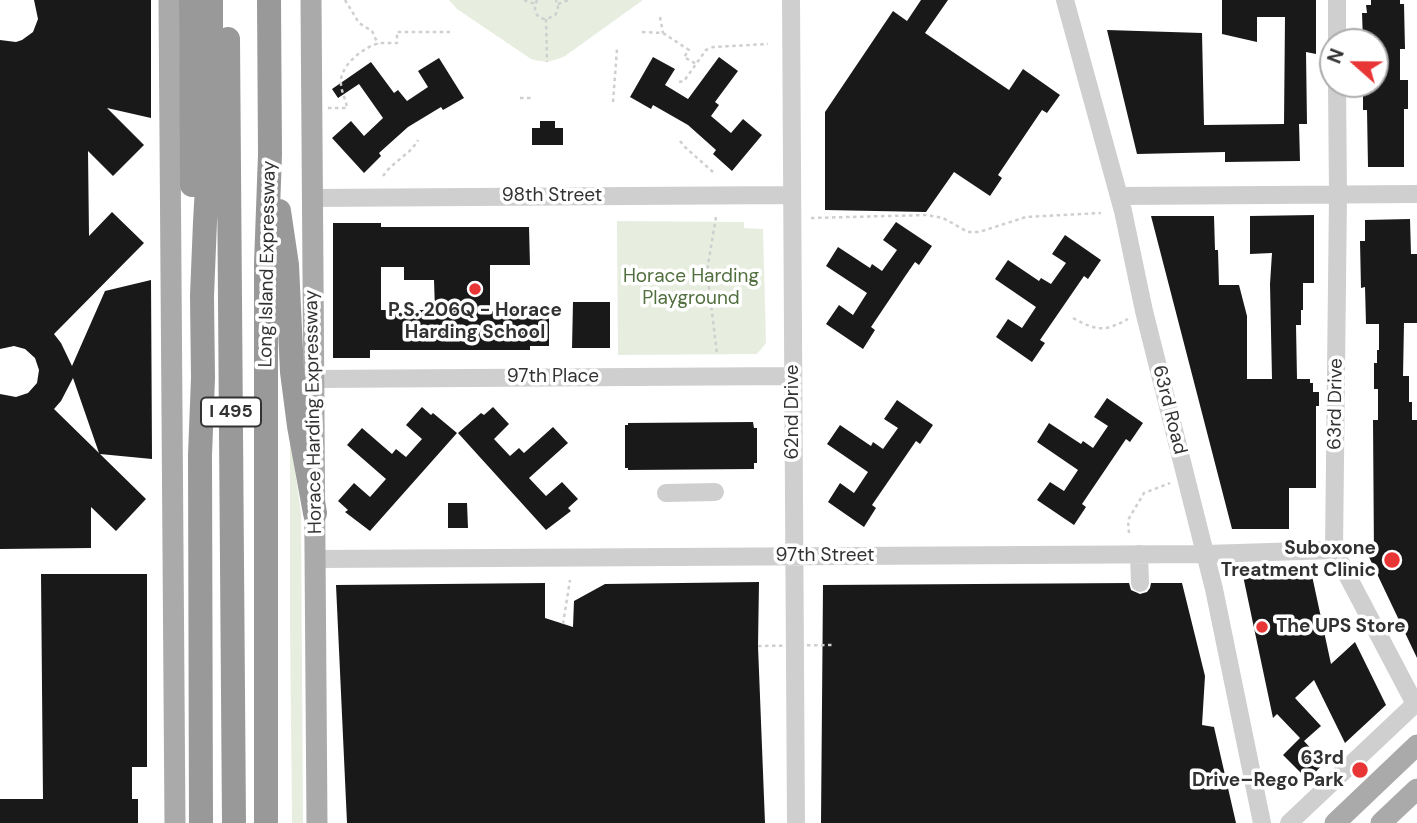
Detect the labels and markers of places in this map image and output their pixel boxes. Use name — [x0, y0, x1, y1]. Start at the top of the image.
marker: P.S. 206Q - Horace Harding School — [467, 281, 483, 297]
place label: P.S. 206Q - Horace Harding School — [388, 300, 562, 344]
place label: Suboxone Treatment Clinic — [1221, 538, 1376, 582]
marker: Suboxone Treatment Clinic — [1382, 550, 1402, 570]
place label: The UPS Store — [1276, 616, 1406, 638]
marker: The UPS Store — [1254, 619, 1270, 635]
place label: 63rd Drive–Rego Park — [1192, 748, 1344, 792]
marker: 63rd Drive–Rego Park — [1350, 760, 1370, 780]

